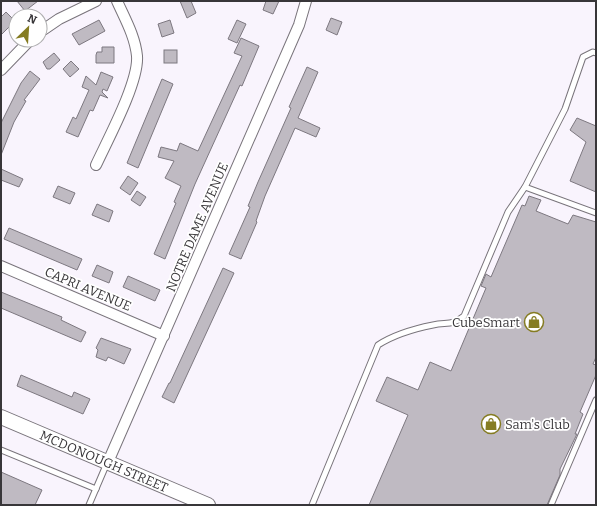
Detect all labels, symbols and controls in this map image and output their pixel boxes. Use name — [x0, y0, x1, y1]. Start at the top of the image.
north arrow — [8, 8, 48, 48]
text: N — [25, 12, 39, 27]
street label: NOTRE DAME AVENUE — [163, 160, 231, 294]
street label: CAPRI AVENUE — [42, 264, 134, 314]
shop icon: CubeSmart — [523, 311, 545, 333]
place label: CubeSmart — [452, 315, 520, 330]
shop icon: Sam's Club — [480, 413, 502, 435]
place label: Sam's Club — [505, 417, 570, 432]
street label: MCDONOUGH STREET — [38, 427, 171, 495]

